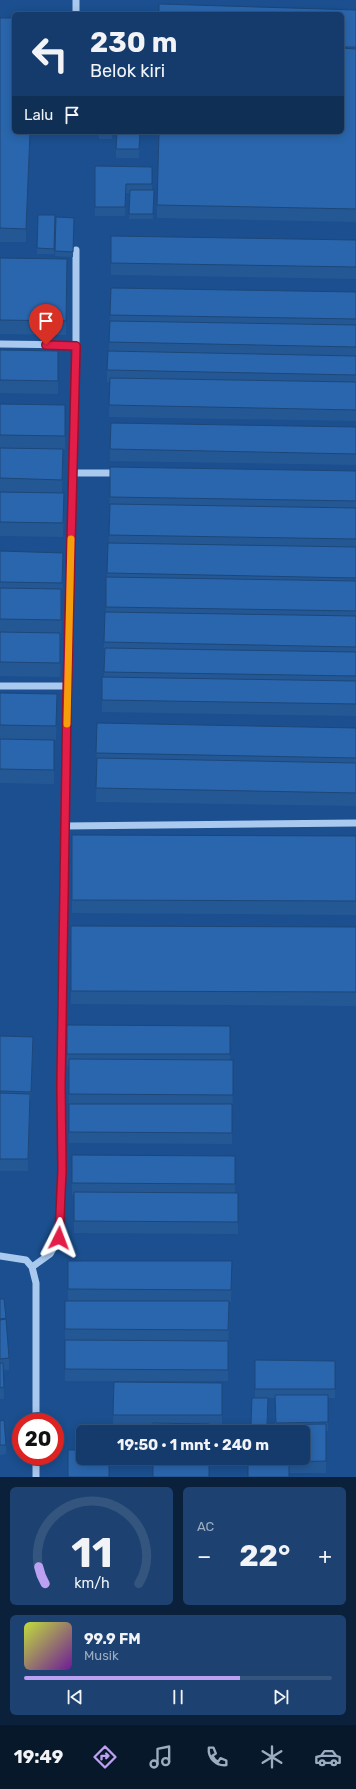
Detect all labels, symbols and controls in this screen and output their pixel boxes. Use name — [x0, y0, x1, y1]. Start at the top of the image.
text: 230 m — [90, 26, 177, 59]
icon: left — [24, 28, 76, 80]
text: Belok kiri — [90, 60, 165, 82]
icon: arrive — [61, 104, 83, 126]
text: Lalu — [24, 106, 53, 124]
pin — [29, 304, 63, 345]
icon: arrive — [35, 310, 57, 332]
position arrow — [38, 1217, 80, 1259]
speed limit sign: 20 — [12, 1413, 64, 1465]
text: 19:50 · 1 mnt · 240 m — [117, 1436, 269, 1454]
text: AC — [197, 1519, 214, 1534]
text: 11 — [71, 1528, 112, 1577]
text: 22° — [239, 1538, 290, 1574]
text: − — [197, 1543, 211, 1570]
text: + — [318, 1543, 332, 1570]
text: km/h — [74, 1575, 109, 1592]
text: 99.9 FM — [84, 1630, 141, 1648]
text: Musik — [84, 1648, 119, 1663]
icon: previous — [64, 1686, 86, 1708]
icon: pause — [167, 1686, 189, 1708]
icon: next — [270, 1686, 292, 1708]
icon: directions — [91, 1743, 119, 1771]
icon: music — [147, 1743, 175, 1771]
icon: phone — [203, 1743, 231, 1771]
icon: climate — [258, 1743, 286, 1771]
icon: car — [314, 1743, 342, 1771]
text: 19:49 — [14, 1746, 63, 1768]

